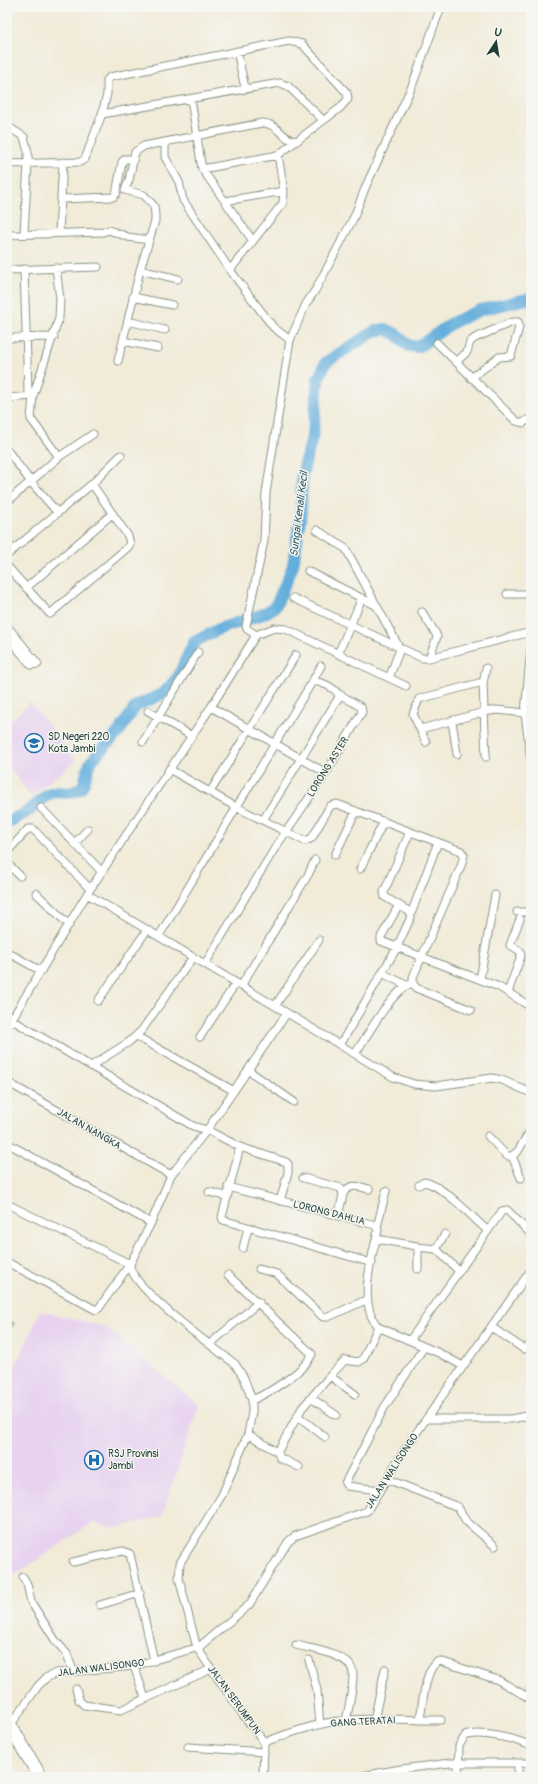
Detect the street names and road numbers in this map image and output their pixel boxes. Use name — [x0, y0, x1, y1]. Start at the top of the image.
street label: LORONG ASTER — [305, 735, 351, 799]
street label: JALAN NANGKA — [55, 1106, 123, 1152]
street label: LORONG DAHLIA — [292, 1198, 367, 1228]
street label: JALAN WALISONGO — [363, 1431, 421, 1511]
street label: JALAN WALISONGO — [57, 1657, 145, 1679]
street label: JALAN SERUMPUN — [205, 1663, 263, 1737]
street label: GANG TERATAI — [330, 1714, 396, 1730]

